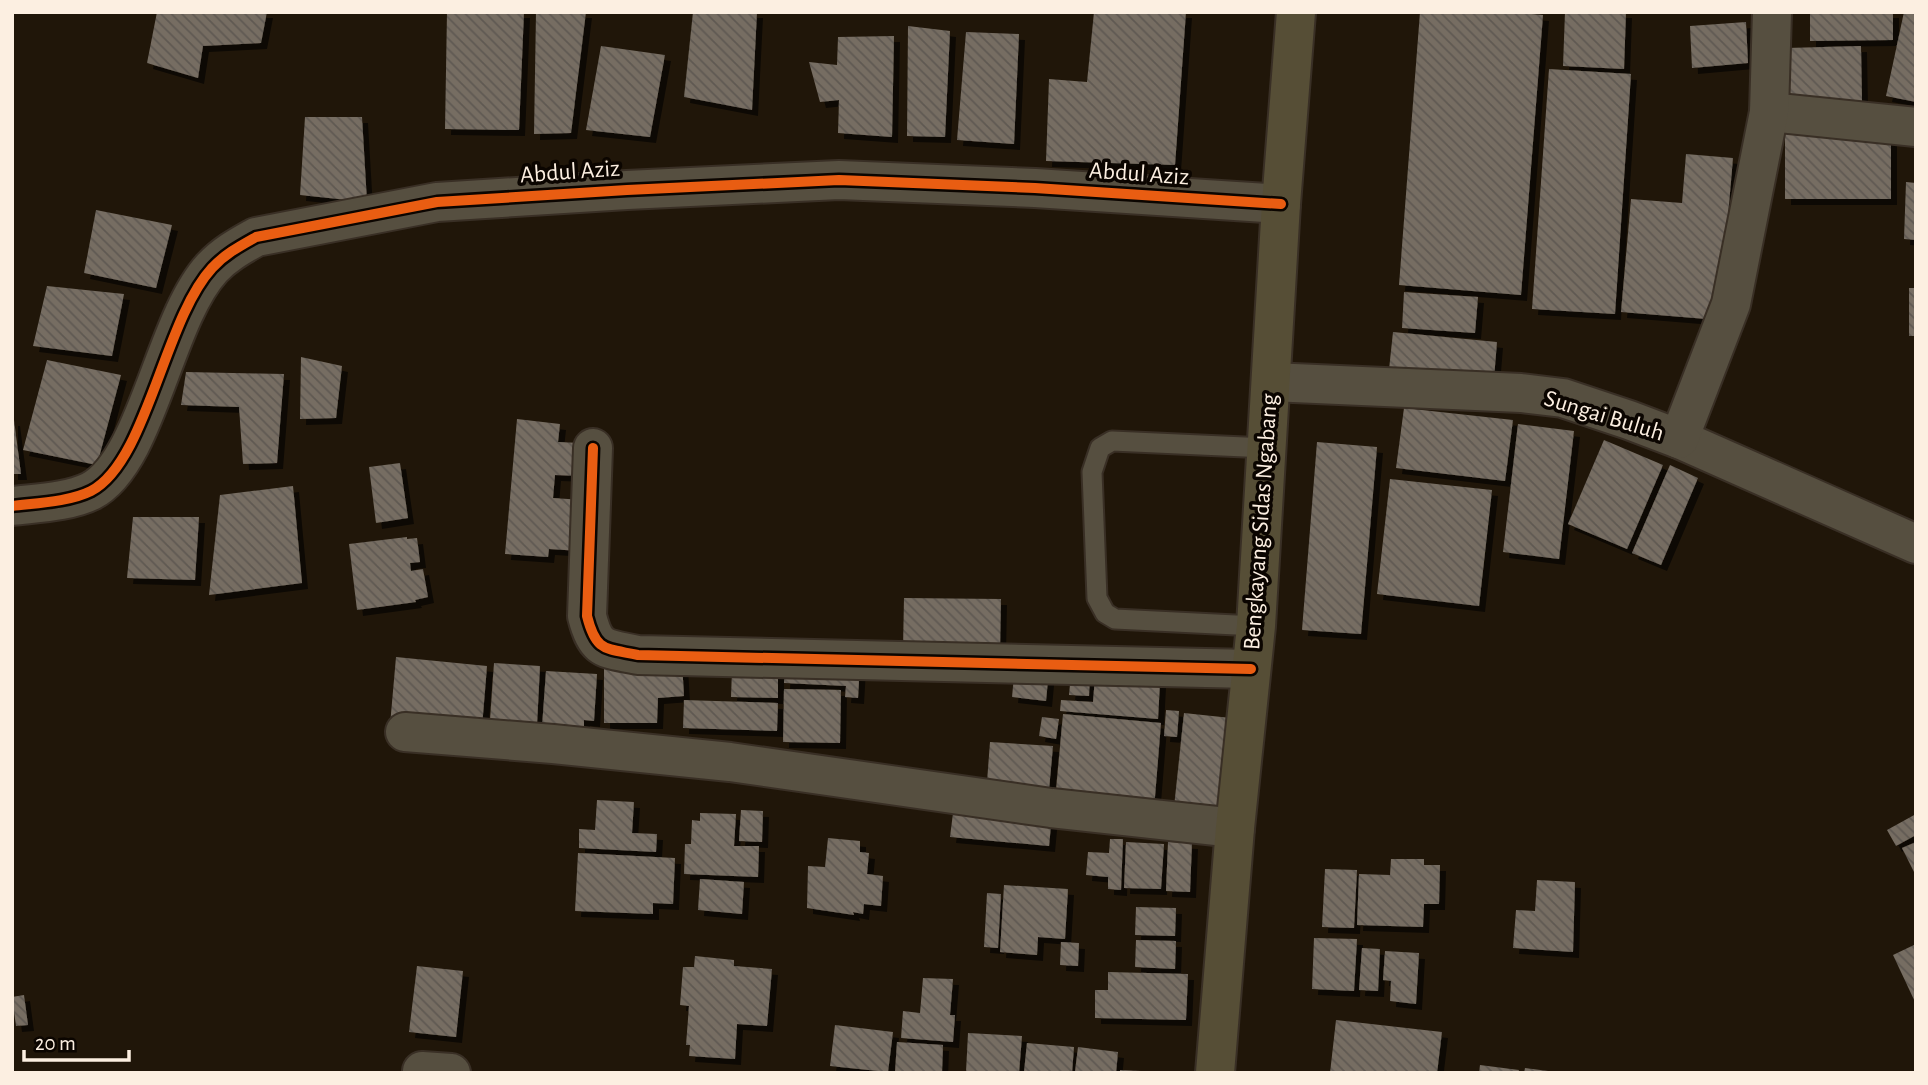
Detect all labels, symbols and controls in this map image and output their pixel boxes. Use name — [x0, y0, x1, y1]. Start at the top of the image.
street label: Abdul Aziz — [519, 157, 621, 187]
street label: Abdul Aziz — [1088, 159, 1190, 189]
street label: Sungai Buluh — [1541, 386, 1667, 446]
street label: Bengkayang Sidas Ngabang — [1240, 393, 1282, 651]
scale bar — [24, 1018, 130, 1062]
text: 20 m — [35, 1033, 76, 1054]

